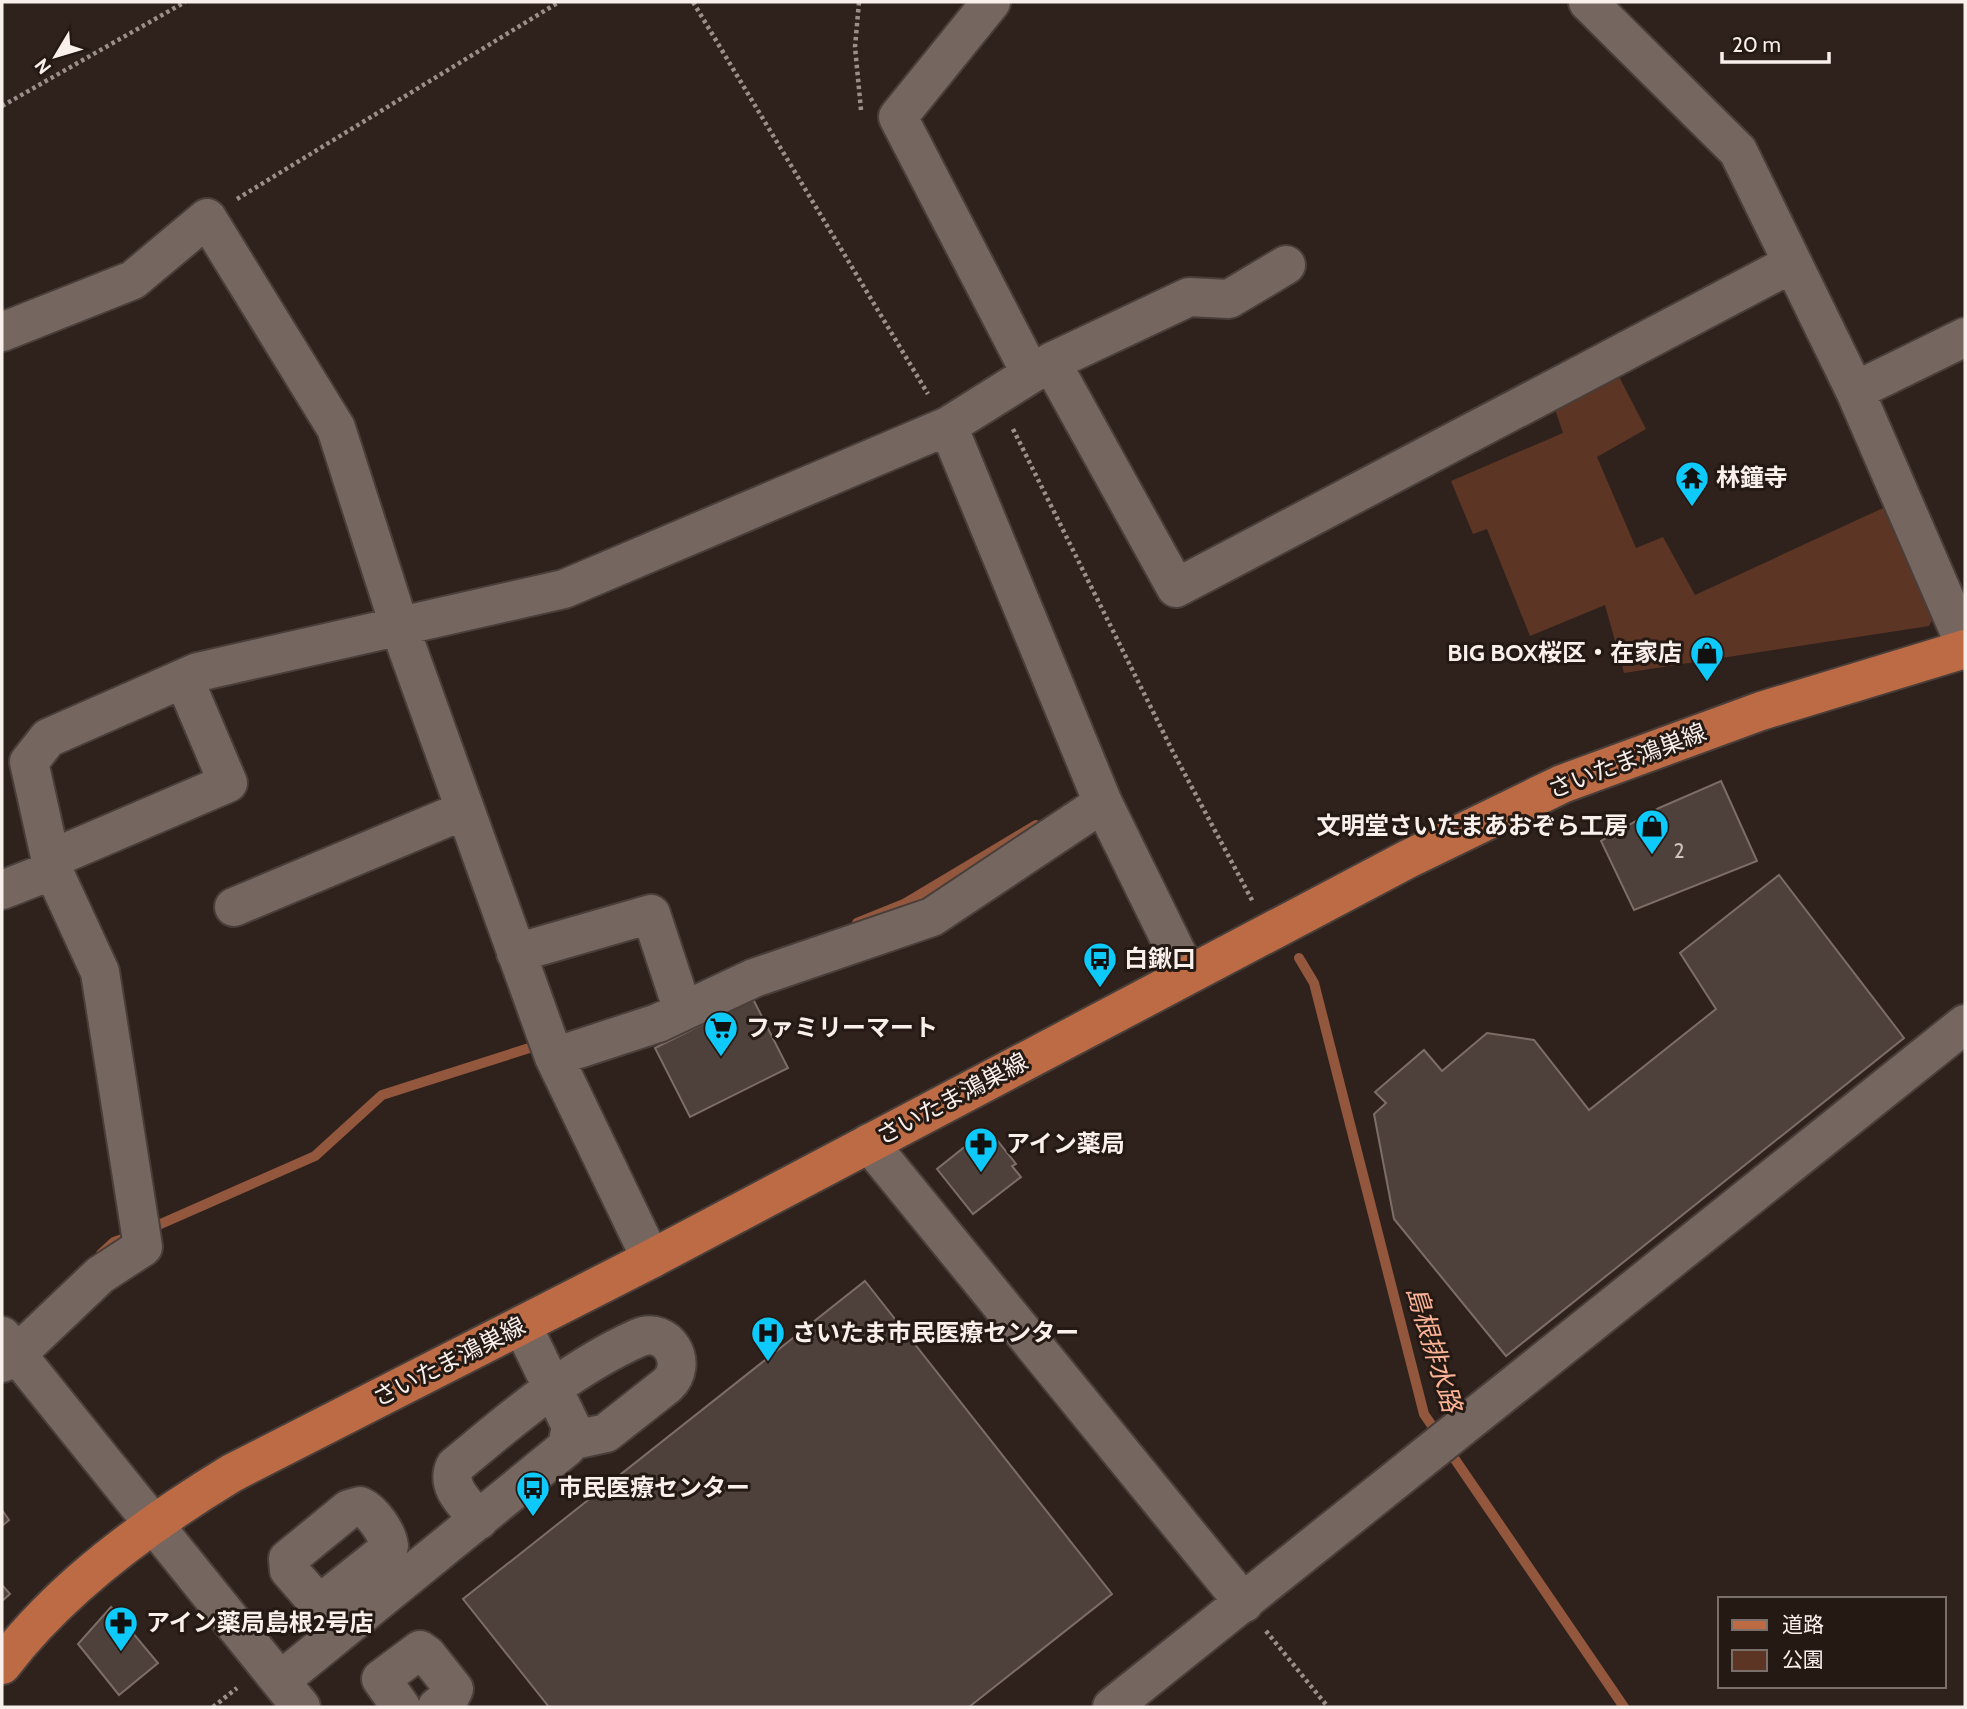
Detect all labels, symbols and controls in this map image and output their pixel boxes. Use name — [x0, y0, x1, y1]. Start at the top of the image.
north arrow — [21, 21, 91, 91]
scale bar — [1722, 21, 1829, 65]
text: 20 m — [1732, 32, 1781, 57]
text: N — [30, 54, 56, 79]
temple icon: 林鐘寺 — [1673, 459, 1711, 508]
place label: 林鐘寺 — [1716, 463, 1788, 492]
shop icon: BIG BOX桜区・在家店 — [1688, 634, 1726, 683]
place label: BIG BOX桜区・在家店 — [1447, 638, 1682, 667]
street label: さいたま鴻巣線 — [1544, 717, 1710, 804]
shop icon: 文明堂さいたまあおぞら工房 — [1633, 807, 1671, 856]
place label: 文明堂さいたまあおぞら工房 — [1317, 811, 1628, 840]
house number: 2 — [1673, 838, 1685, 863]
bus stop icon: 白鍬口 — [1081, 940, 1119, 989]
place label: 白鍬口 — [1124, 944, 1196, 973]
supermarket icon: ファミリーマート — [702, 1009, 740, 1058]
place label: ファミリーマート — [746, 1013, 938, 1042]
street label: さいたま鴻巣線 — [871, 1046, 1032, 1151]
pharmacy icon: アイン薬局 — [962, 1125, 1000, 1174]
place label: アイン薬局 — [1006, 1129, 1125, 1158]
water label: 島根排水路 — [1400, 1282, 1469, 1418]
street label: さいたま鴻巣線 — [368, 1311, 530, 1412]
hospital icon: さいたま市民医療センター — [749, 1314, 787, 1363]
place label: さいたま市民医療センター — [792, 1318, 1079, 1347]
bus stop icon: 市民医療センター — [514, 1469, 552, 1518]
place label: 市民医療センター — [558, 1473, 750, 1502]
legend — [1718, 1597, 1946, 1688]
pharmacy icon: アイン薬局島根2号店 — [102, 1604, 140, 1653]
place label: アイン薬局島根2号店 — [146, 1608, 374, 1637]
text: 道路 — [1782, 1612, 1824, 1637]
text: 公園 — [1782, 1647, 1824, 1672]

